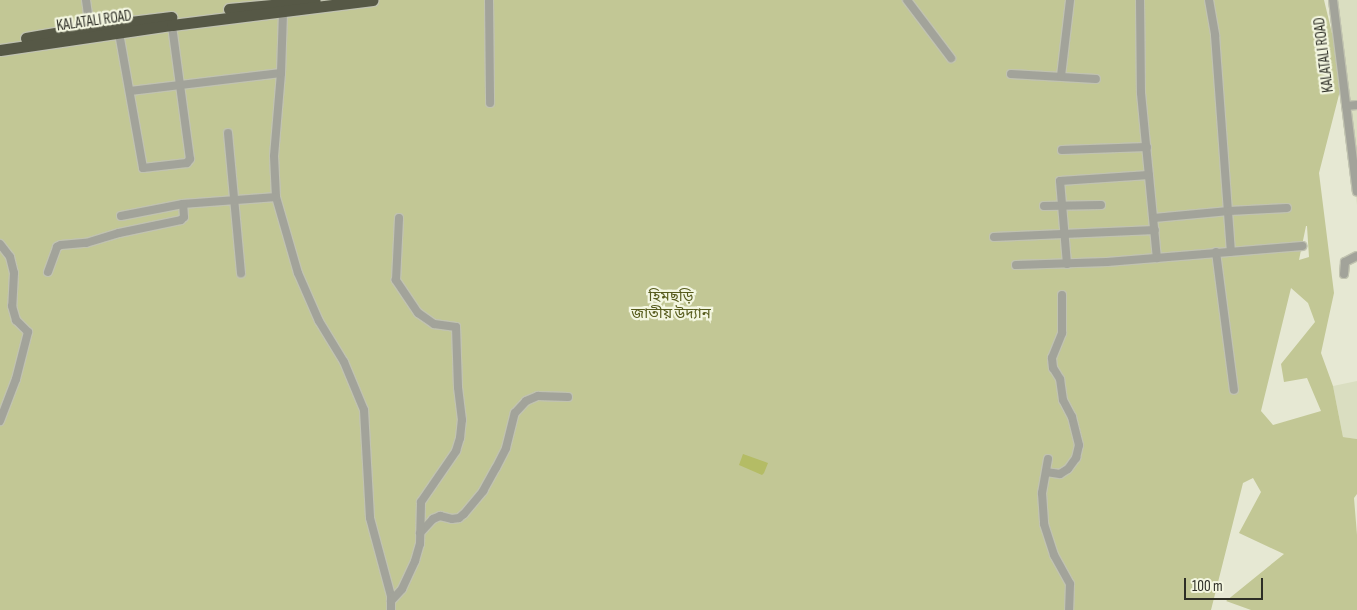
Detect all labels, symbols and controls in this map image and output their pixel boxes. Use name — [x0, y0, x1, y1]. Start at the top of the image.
street label: KALATALI ROAD — [55, 7, 133, 35]
street label: KALATALI ROAD — [1310, 16, 1338, 94]
park label: হিমছড়ি জাতীয় উদ্যান — [631, 287, 711, 322]
scale bar — [1187, 568, 1266, 600]
text: 100 m — [1192, 577, 1223, 596]

